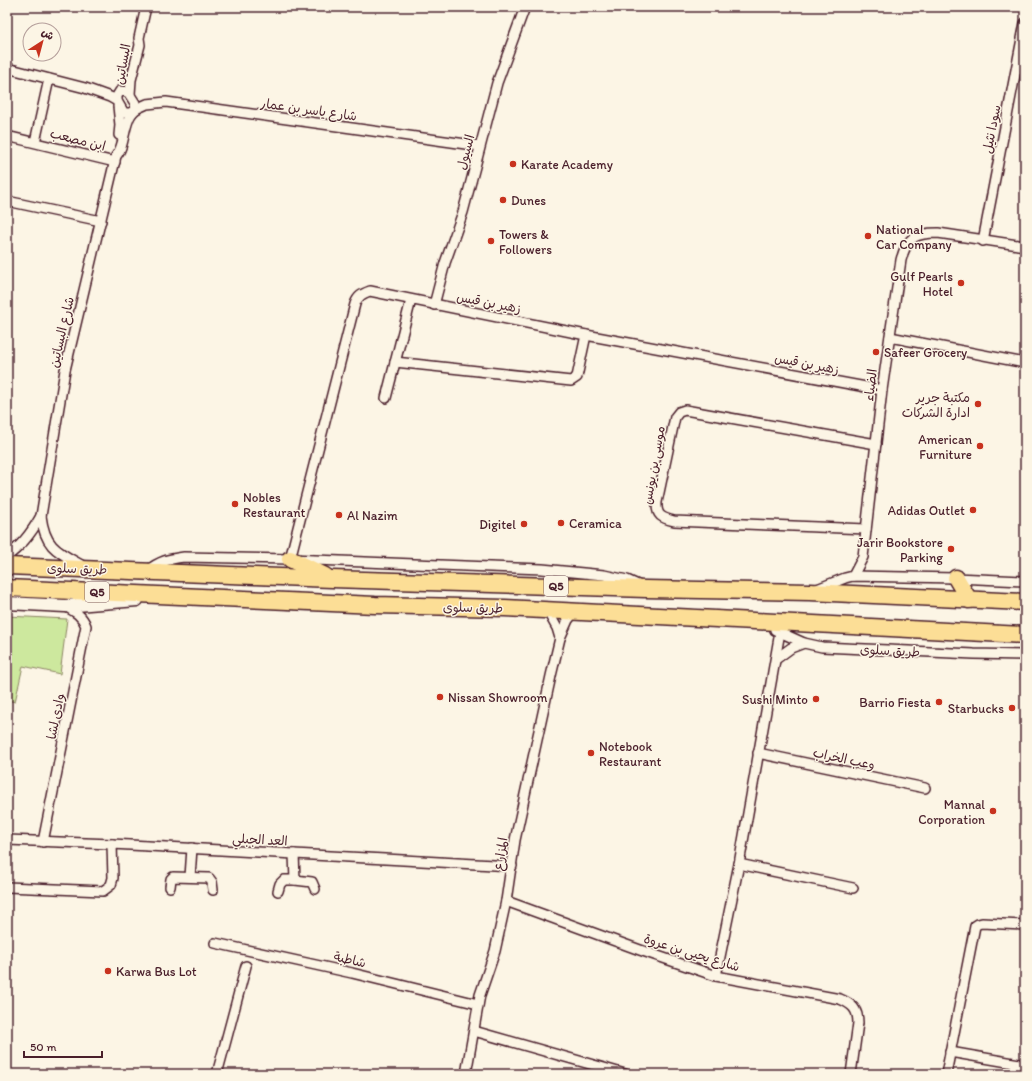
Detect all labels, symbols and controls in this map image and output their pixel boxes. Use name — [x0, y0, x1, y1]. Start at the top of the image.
north arrow — [22, 22, 62, 62]
text: ش — [39, 25, 56, 43]
street label: البساتين — [112, 42, 134, 86]
street label: شارع ياسر بن عمار — [259, 95, 358, 126]
street label: سودا نثيل — [979, 103, 1005, 155]
street label: ابن مصعب — [48, 125, 107, 155]
street label: السيول — [454, 133, 478, 172]
place label: Karate Academy — [521, 157, 613, 172]
marker: Karate Academy — [508, 159, 518, 169]
place label: Dunes — [511, 193, 546, 208]
marker: Dunes — [498, 195, 508, 205]
place label: National Car Company — [876, 222, 952, 252]
place label: Towers & Followers — [499, 227, 552, 257]
marker: National Car Company — [863, 231, 873, 241]
marker: Towers & Followers — [486, 236, 496, 246]
place label: Gulf Pearls Hotel — [890, 269, 953, 299]
marker: Gulf Pearls Hotel — [956, 278, 966, 288]
street label: زهير بن قيس — [455, 289, 522, 317]
street label: شارع البساتين — [46, 295, 79, 370]
place label: Safeer Grocery — [884, 345, 967, 360]
marker: Safeer Grocery — [871, 347, 881, 357]
street label: زهير بن قيس — [773, 350, 840, 378]
street label: الضياء — [861, 368, 881, 402]
place label: مكتبة جرير ادارة الشركات — [902, 390, 970, 421]
marker: مكتبة جرير ادارة الشركات — [973, 399, 983, 409]
street label: موسى بن يونس — [639, 425, 670, 506]
place label: American Furniture — [918, 432, 973, 462]
marker: American Furniture — [975, 441, 985, 451]
place label: Nobles Restaurant — [243, 490, 306, 520]
marker: Nobles Restaurant — [230, 499, 240, 509]
place label: Adidas Outlet — [888, 503, 965, 518]
marker: Adidas Outlet — [968, 505, 978, 515]
place label: Al Nazim — [347, 508, 398, 523]
marker: Al Nazim — [334, 510, 344, 520]
place label: Ceramica — [569, 516, 622, 531]
place label: Digitel — [479, 517, 516, 532]
marker: Ceramica — [556, 518, 566, 528]
marker: Digitel — [519, 519, 529, 529]
place label: Jarir Bookstore Parking — [857, 535, 943, 565]
marker: Jarir Bookstore Parking — [946, 544, 956, 554]
street label: طريق سلوى — [47, 560, 107, 578]
road number: Q5 — [544, 576, 568, 596]
road number: Q5 — [85, 582, 109, 602]
street label: طريق سلوى — [443, 599, 503, 617]
street label: طريق سلوى — [859, 641, 920, 661]
place label: Nissan Showroom — [448, 690, 548, 705]
street label: وادى لشا — [44, 692, 67, 741]
marker: Nissan Showroom — [435, 692, 445, 702]
place label: Sushi Minto — [742, 692, 808, 707]
marker: Sushi Minto — [811, 694, 821, 704]
place label: Barrio Fiesta — [859, 695, 931, 710]
marker: Barrio Fiesta — [934, 697, 944, 707]
place label: Starbucks — [948, 701, 1004, 716]
marker: Starbucks — [1007, 703, 1017, 713]
place label: Notebook Restaurant — [599, 739, 662, 769]
street label: وعب الخراب — [811, 745, 876, 773]
marker: Notebook Restaurant — [586, 748, 596, 758]
place label: Mannal Corporation — [918, 797, 985, 827]
marker: Mannal Corporation — [988, 806, 998, 816]
street label: العد الجبلي — [232, 831, 288, 852]
street label: المزارع — [490, 836, 513, 872]
street label: شارع يحيى بن عروة — [641, 931, 742, 976]
street label: شاطبة — [332, 949, 368, 971]
place label: Karwa Bus Lot — [116, 964, 197, 979]
marker: Karwa Bus Lot — [103, 966, 113, 976]
scale bar — [24, 1033, 102, 1059]
text: 50 m — [30, 1040, 56, 1054]

